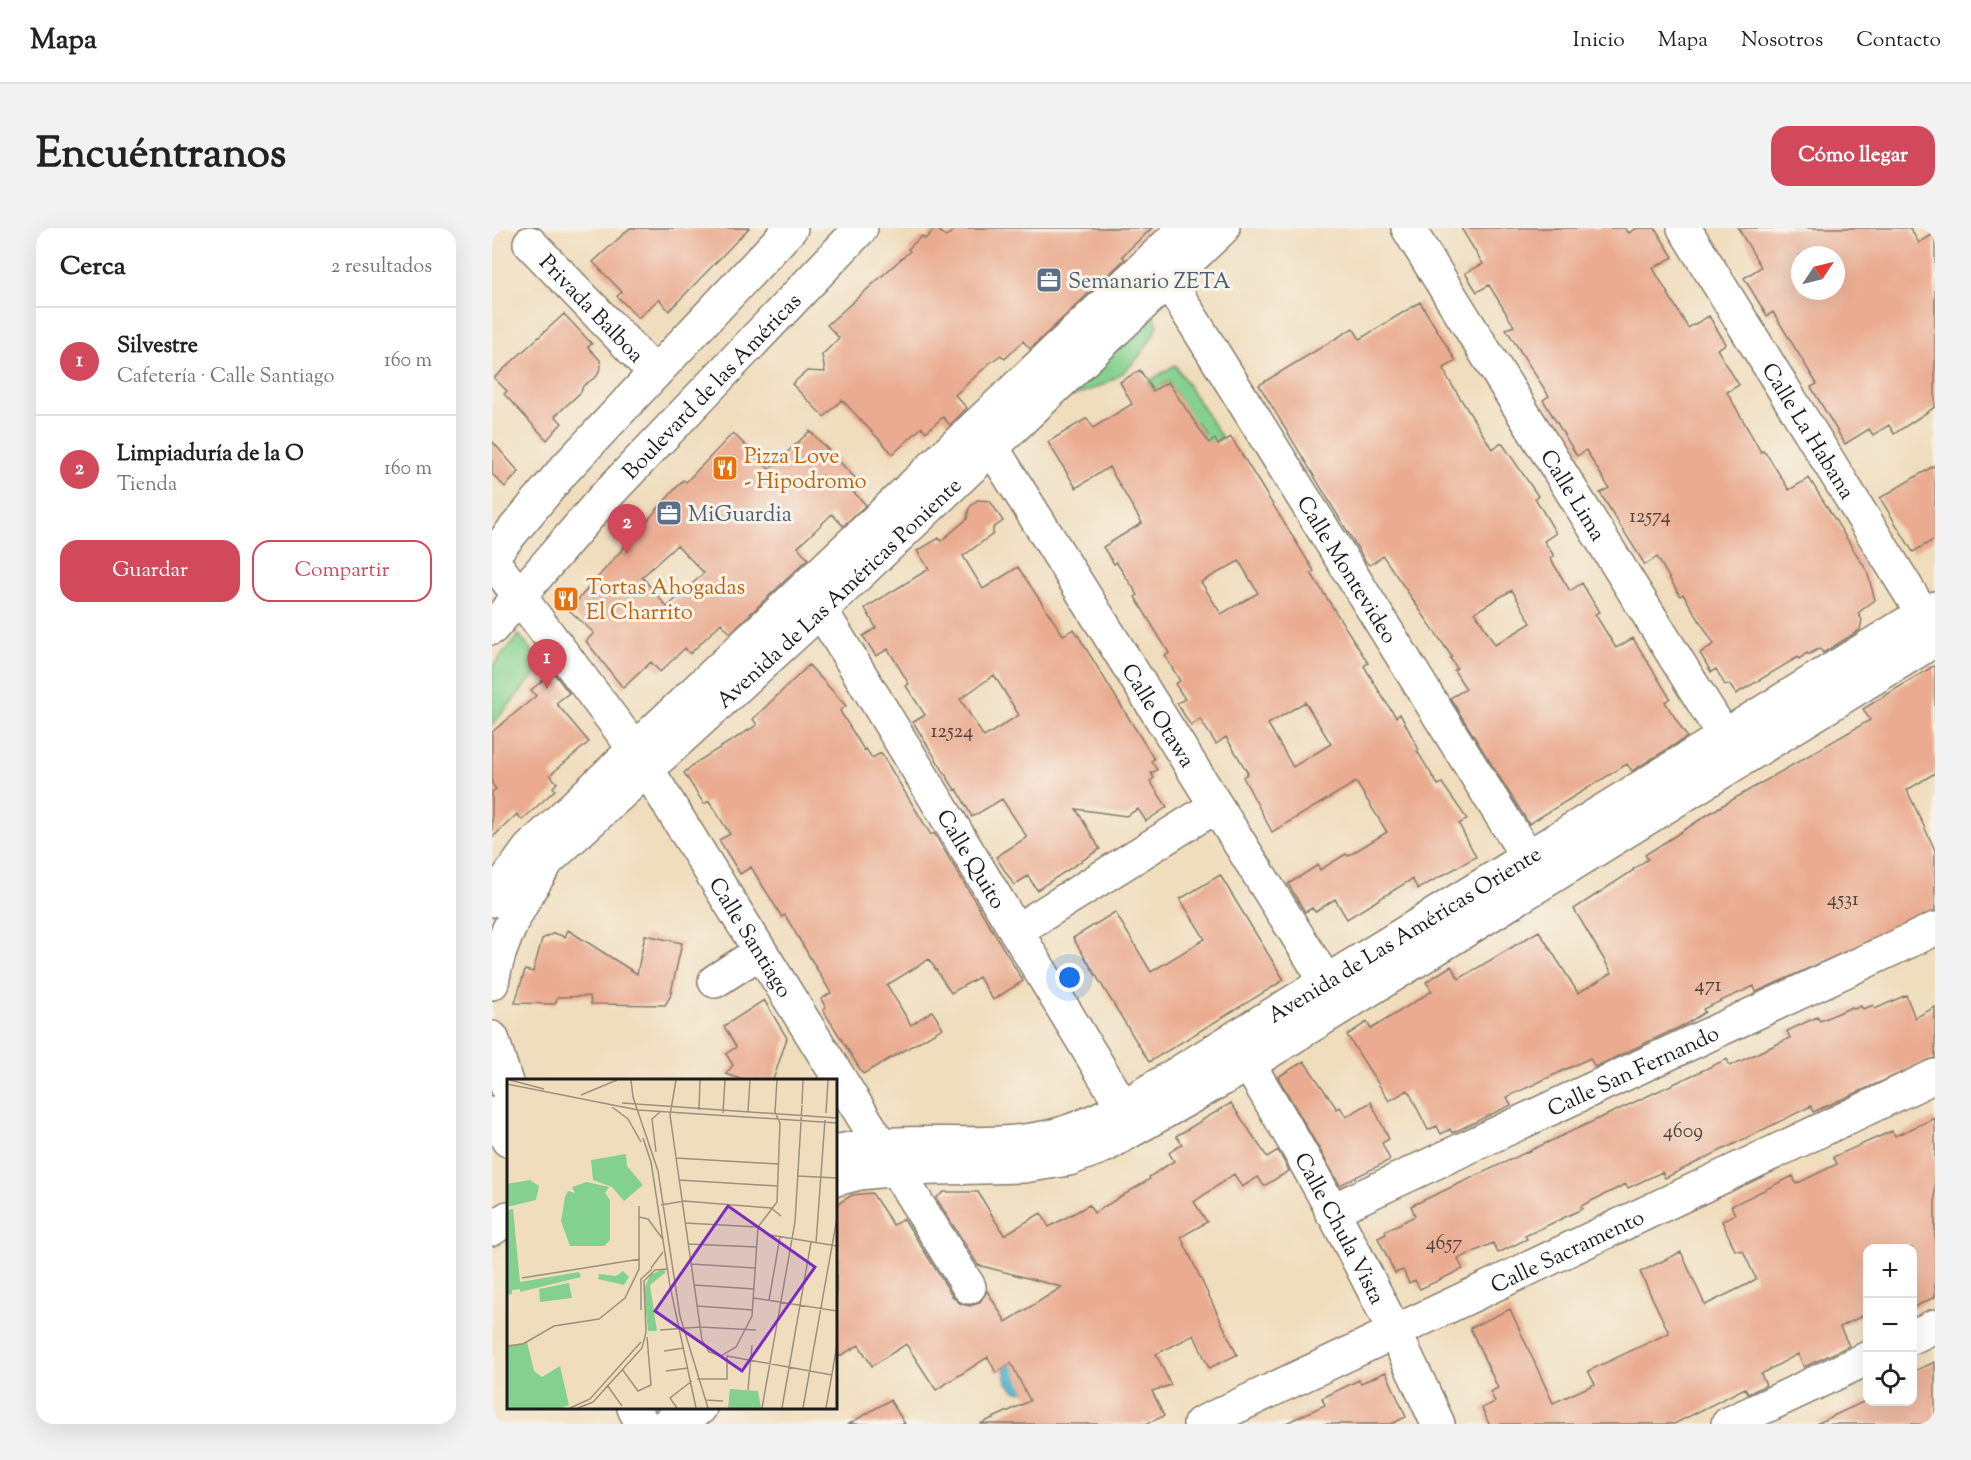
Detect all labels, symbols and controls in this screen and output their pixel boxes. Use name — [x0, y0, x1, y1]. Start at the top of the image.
text: Mapa — [30, 21, 97, 61]
text: Inicio — [1573, 26, 1625, 56]
text: Mapa — [1658, 26, 1708, 56]
text: Nosotros — [1741, 26, 1823, 56]
text: Contacto — [1856, 26, 1941, 56]
text: Encuéntranos — [36, 126, 286, 186]
button: Cómo llegar — [1771, 126, 1935, 186]
north arrow — [1791, 246, 1845, 300]
text: Cerca — [60, 249, 126, 286]
street label: Privada Balboa — [530, 249, 650, 371]
text: 2 resultados — [331, 253, 432, 282]
office icon: Semanario ZETA — [1034, 265, 1064, 295]
place label: Semanario ZETA — [1068, 267, 1231, 299]
street label: Boulevard de las Américas — [616, 287, 810, 488]
text: Silvestre — [117, 331, 198, 363]
text: 1 — [76, 347, 83, 376]
text: 160 m — [384, 347, 432, 376]
street label: Calle La Habana — [1752, 357, 1861, 506]
text: Cafetería · Calle Santiago — [117, 363, 334, 392]
text: Limpiaduría de la O — [117, 439, 304, 471]
place label: Pizza Love - Hipodromo — [744, 442, 866, 499]
street label: Calle Lima — [1531, 444, 1612, 548]
restaurant icon: Pizza Love - Hipodromo — [710, 453, 740, 483]
text: 2 — [75, 455, 84, 484]
text: 160 m — [384, 455, 432, 484]
text: Tienda — [117, 471, 177, 500]
street label: Avenida de Las Américas Poniente — [710, 471, 970, 717]
street label: Calle Montevideo — [1287, 490, 1404, 651]
office icon: MiGuardia — [654, 498, 684, 528]
place label: MiGuardia — [688, 500, 792, 532]
house number: 12574 — [1629, 503, 1671, 532]
pin: 2 — [608, 504, 646, 554]
button: Guardar — [60, 540, 240, 602]
button: Compartir — [252, 540, 432, 602]
place label: Tortas Ahogadas El Charrito — [586, 573, 745, 630]
restaurant icon: Tortas Ahogadas El Charrito — [551, 584, 581, 614]
pin: 1 — [528, 640, 566, 689]
street label: Calle Otawa — [1112, 658, 1201, 775]
house number: 12524 — [931, 718, 973, 747]
street label: Calle Quito — [927, 804, 1012, 916]
street label: Avenida de Las Américas Oriente — [1262, 840, 1548, 1033]
street label: Calle Santiago — [699, 872, 799, 1005]
house number: 4531 — [1827, 886, 1859, 915]
your location — [1055, 963, 1084, 992]
house number: 471 — [1695, 972, 1722, 1001]
street label: Calle San Fernando — [1543, 1019, 1725, 1127]
inset map — [507, 1079, 837, 1409]
house number: 4609 — [1663, 1118, 1703, 1147]
street label: Calle Chula Vista — [1285, 1147, 1391, 1311]
street label: Calle Sacramento — [1486, 1203, 1650, 1303]
house number: 4657 — [1426, 1230, 1462, 1259]
map controls — [1863, 1244, 1917, 1406]
button: + — [1863, 1244, 1917, 1298]
button: − — [1863, 1298, 1917, 1352]
button: locate — [1863, 1352, 1917, 1406]

